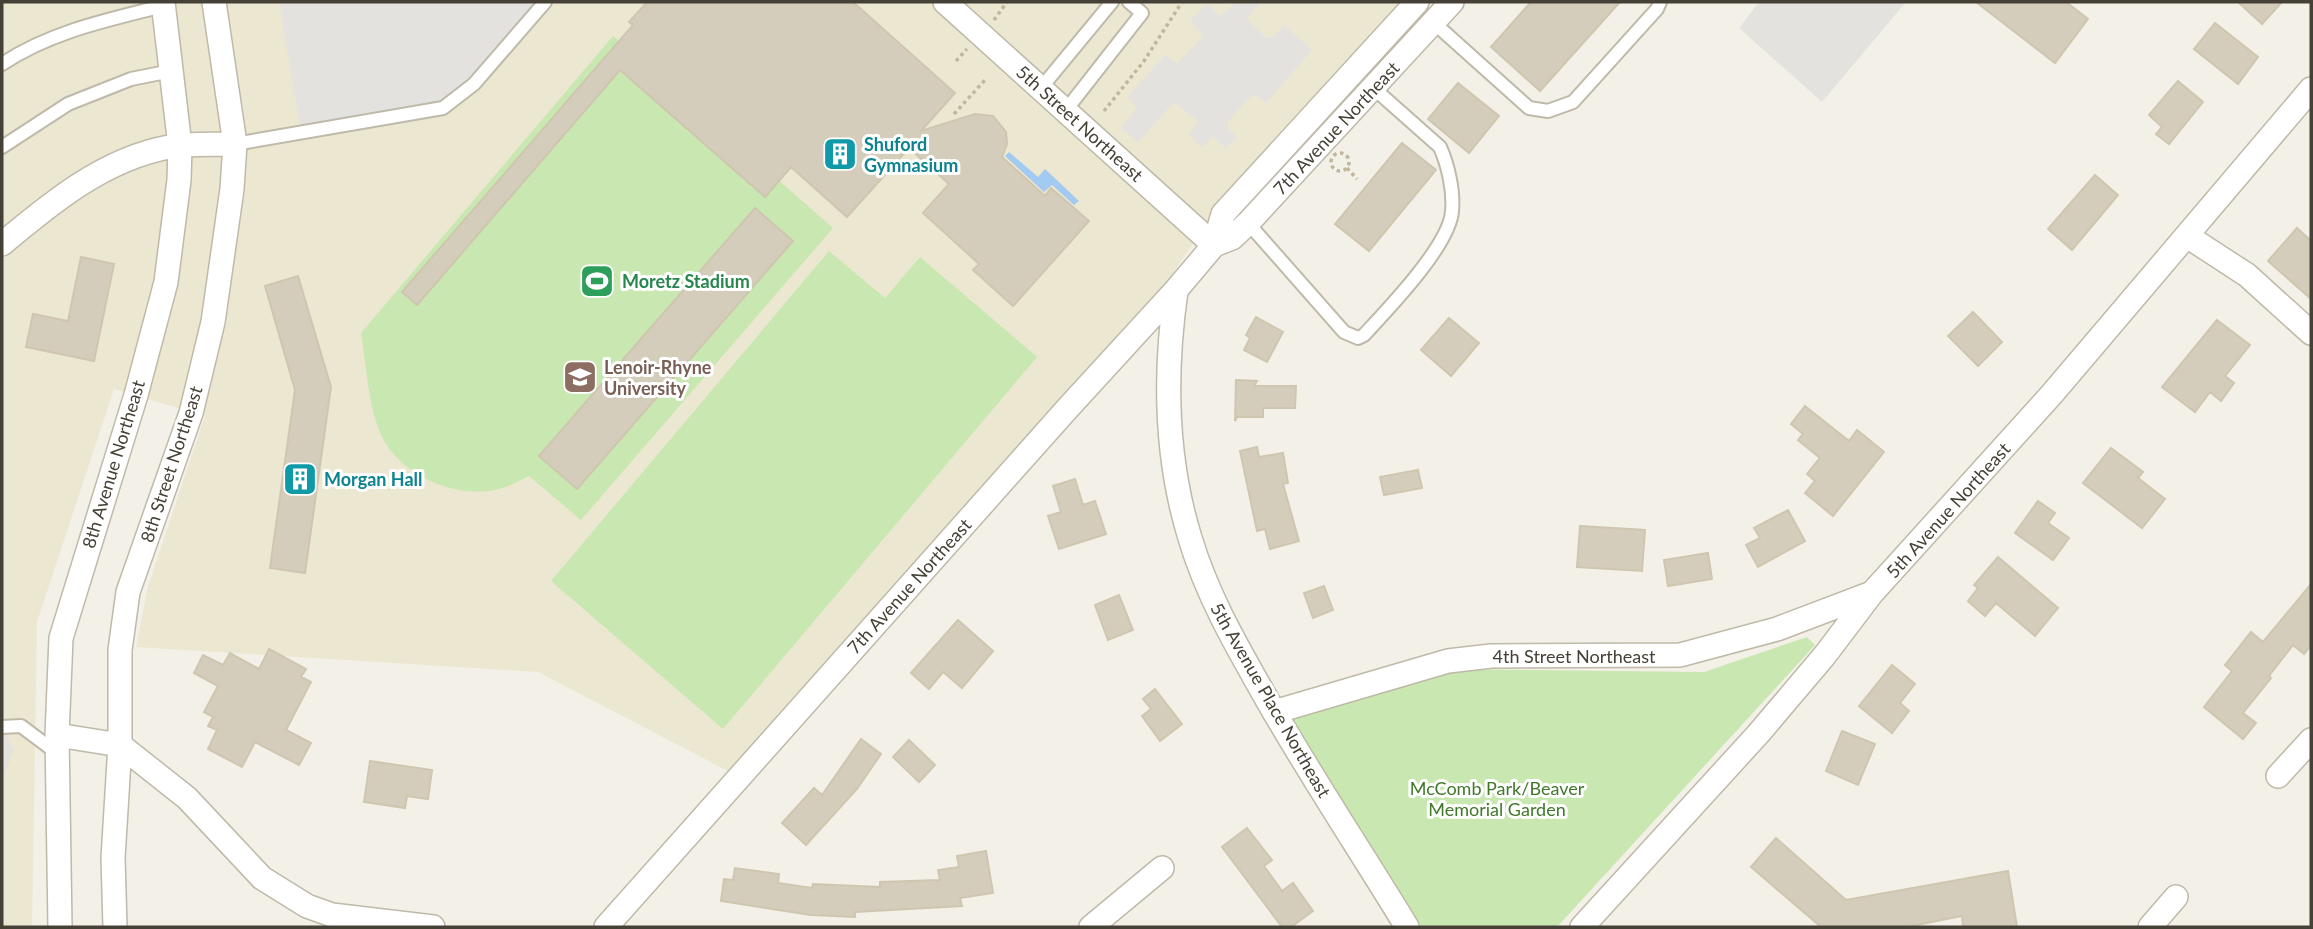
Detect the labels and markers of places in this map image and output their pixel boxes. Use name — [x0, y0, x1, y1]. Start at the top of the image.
place label: Shuford Gymnasium — [864, 133, 958, 176]
building icon: Shuford Gymnasium — [821, 135, 859, 173]
sports icon: Moretz Stadium — [578, 262, 616, 300]
place label: Moretz Stadium — [622, 270, 750, 292]
place label: Lenoir-Rhyne University — [604, 356, 712, 399]
school or university icon: Lenoir-Rhyne University — [561, 358, 599, 396]
building icon: Morgan Hall — [281, 460, 319, 498]
place label: Morgan Hall — [324, 468, 423, 490]

